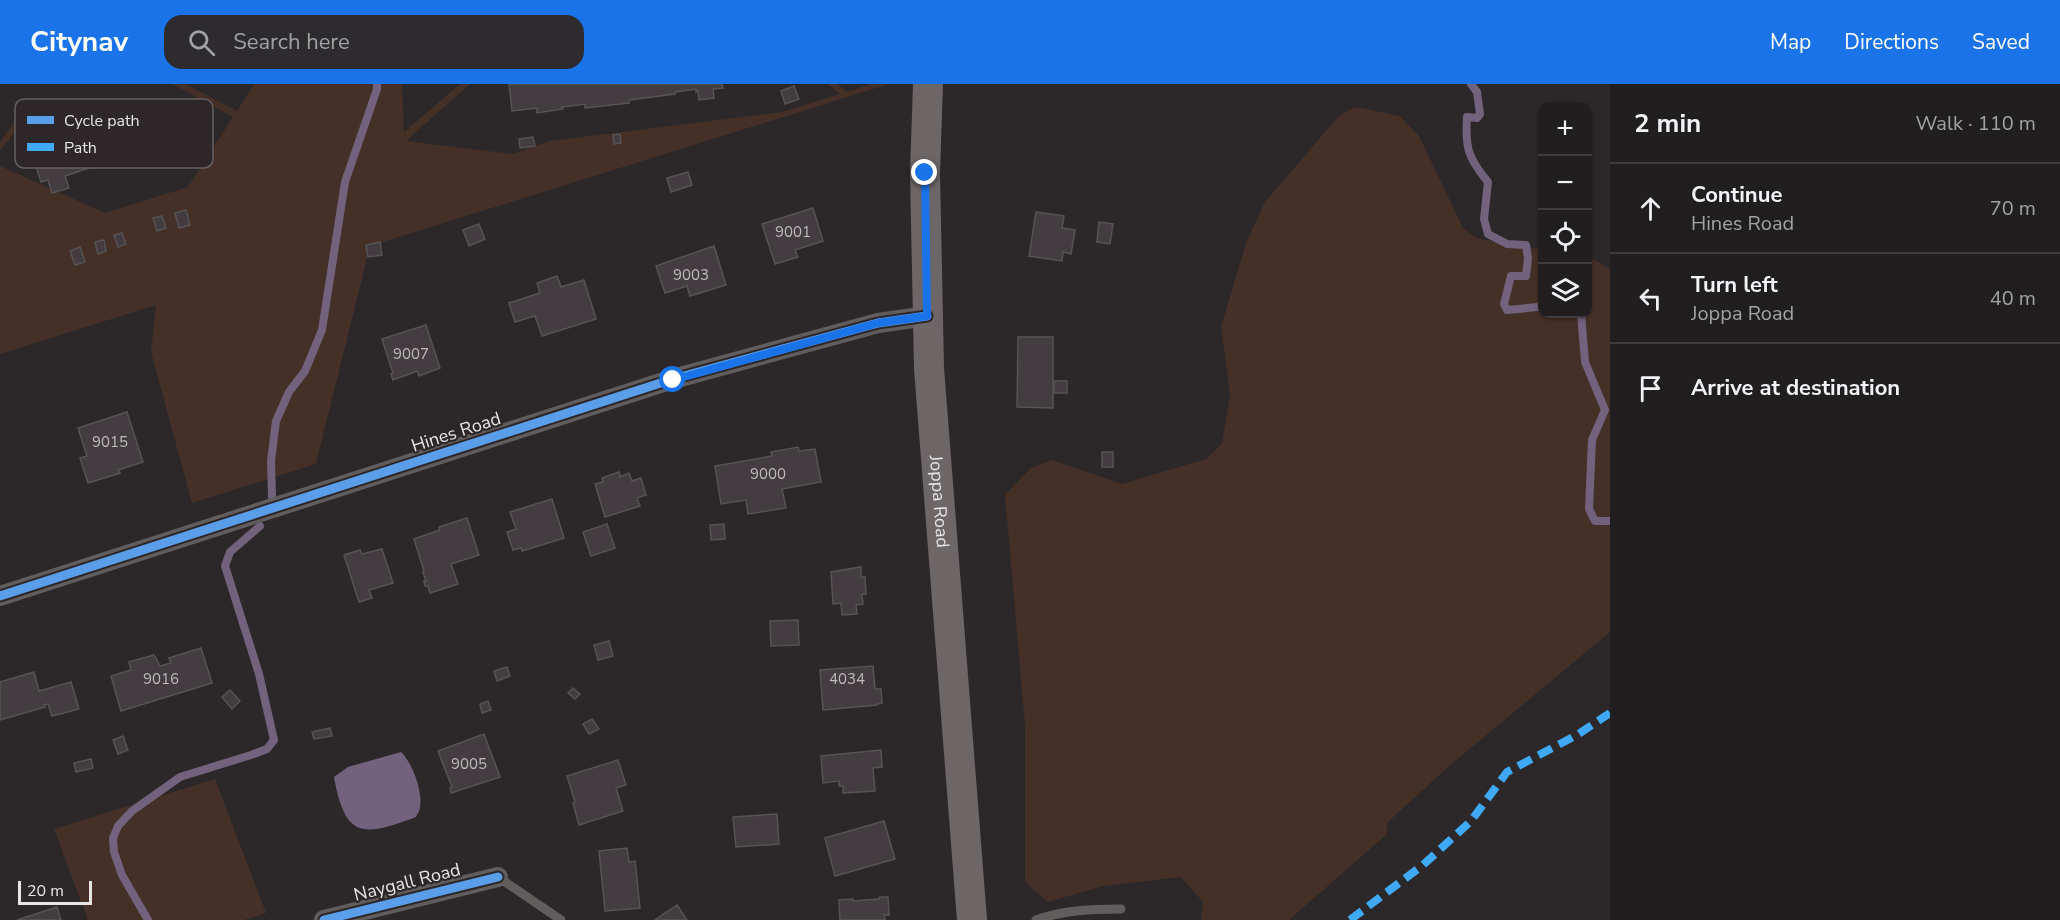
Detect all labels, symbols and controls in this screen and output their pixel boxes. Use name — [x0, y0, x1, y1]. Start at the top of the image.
search box — [164, 15, 584, 69]
text: Citynav — [30, 23, 128, 61]
icon: search — [185, 26, 218, 59]
text: Search here — [233, 27, 350, 57]
text: Map — [1770, 28, 1811, 56]
text: Directions — [1844, 28, 1939, 56]
text: Saved — [1972, 28, 2030, 56]
legend — [15, 99, 213, 168]
map controls — [1538, 102, 1592, 318]
button: + — [1538, 102, 1592, 156]
text: 2 min — [1634, 106, 1701, 141]
text: Cycle path — [64, 110, 140, 132]
text: Walk · 110 m — [1916, 110, 2036, 137]
text: Path — [64, 137, 97, 159]
button: − — [1538, 156, 1592, 210]
route end — [911, 159, 937, 185]
text: Continue — [1691, 180, 1782, 210]
icon: ahead — [1634, 192, 1667, 225]
text: 70 m — [1990, 195, 2036, 222]
button: locate — [1538, 210, 1592, 264]
text: Hines Road — [1691, 210, 1794, 237]
house number: 9001 — [775, 222, 811, 242]
button: layers — [1538, 264, 1592, 318]
house number: 9003 — [673, 265, 709, 285]
text: Turn left — [1691, 270, 1778, 300]
icon: left — [1634, 282, 1667, 315]
text: 40 m — [1990, 285, 2036, 312]
text: Joppa Road — [1691, 300, 1794, 327]
house number: 9007 — [393, 344, 429, 364]
route start — [659, 366, 685, 392]
icon: arrive — [1634, 372, 1667, 405]
text: Arrive at destination — [1691, 373, 1900, 403]
street label: Hines Road — [408, 406, 504, 458]
house number: 9015 — [92, 432, 128, 452]
street label: Joppa Road — [924, 453, 955, 549]
house number: 9000 — [750, 464, 786, 484]
house number: 9016 — [143, 669, 179, 689]
house number: 4034 — [829, 669, 865, 689]
house number: 9005 — [451, 754, 487, 774]
street label: Naygall Road — [351, 857, 463, 907]
scale bar — [18, 878, 92, 906]
text: 20 m — [27, 880, 64, 902]

